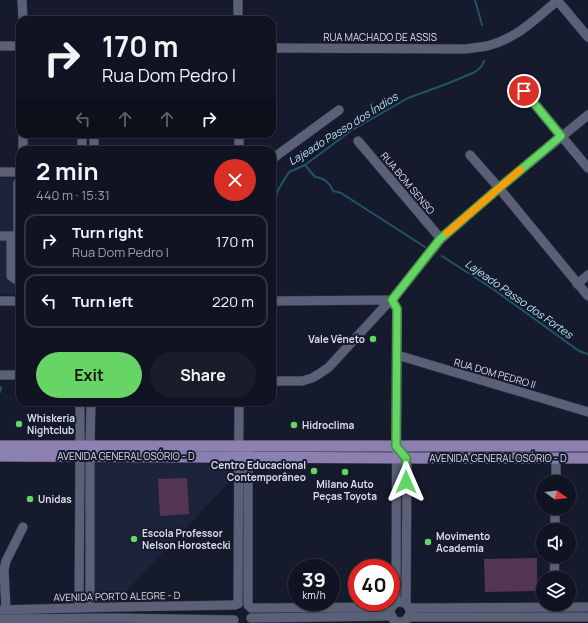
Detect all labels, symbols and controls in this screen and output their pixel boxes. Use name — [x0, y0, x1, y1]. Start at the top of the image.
text: 170 m — [102, 27, 178, 65]
street label: RUA MACHADO DE ASSIS — [323, 30, 437, 44]
icon: right — [36, 32, 88, 84]
text: Rua Dom Pedro I — [102, 63, 236, 87]
pin — [507, 74, 541, 108]
icon: arrive — [513, 80, 535, 102]
water label: Lajeado Passo dos Índios — [285, 88, 401, 168]
icon: left — [72, 108, 94, 130]
icon: ahead — [114, 108, 136, 130]
icon: ahead — [156, 108, 178, 130]
icon: right — [198, 108, 220, 130]
street label: RUA BOM SENSO — [378, 149, 438, 217]
text: 2 min — [36, 154, 98, 187]
button: close — [214, 159, 256, 201]
text: 440 m · 15:31 — [36, 186, 110, 204]
text: Turn right — [72, 222, 143, 243]
icon: right — [38, 230, 60, 252]
text: 170 m — [216, 231, 254, 252]
text: Rua Dom Pedro I — [72, 243, 169, 261]
water label: Lajeado Passo dos Fortes — [463, 256, 577, 342]
icon: left — [38, 290, 60, 312]
text: Turn left — [72, 291, 134, 312]
text: 220 m — [212, 291, 254, 312]
place label: Vale Vêneto — [308, 332, 365, 346]
marker: Vale Vêneto — [368, 334, 378, 344]
button: Exit — [36, 352, 142, 398]
button: Share — [150, 352, 256, 398]
street label: RUA DOM PEDRO II — [453, 355, 537, 391]
place label: Whiskeria Nightclub — [27, 411, 75, 437]
place label: Hidroclima — [302, 418, 354, 432]
marker: Whiskeria Nightclub — [14, 419, 24, 429]
marker: Hidroclima — [289, 420, 299, 430]
street label: AVENIDA GENERAL OSÓRIO - D — [57, 449, 195, 463]
street label: AVENIDA GENERAL OSÓRIO - D — [429, 451, 567, 465]
place label: Centro Educacional Contemporâneo — [211, 458, 306, 484]
position arrow — [385, 461, 427, 503]
marker: Centro Educacional Contemporâneo — [309, 466, 319, 476]
marker: Milano Auto Peças Toyota — [340, 467, 350, 477]
north arrow — [536, 475, 576, 515]
map controls — [536, 475, 576, 611]
place label: Milano Auto Peças Toyota — [313, 477, 377, 503]
place label: Unidas — [38, 492, 72, 506]
marker: Unidas — [25, 494, 35, 504]
button: sound — [536, 523, 576, 563]
place label: Escola Professor Nelson Horostecki — [142, 526, 231, 552]
place label: Movimento Academia — [436, 529, 490, 555]
marker: Escola Professor Nelson Horostecki — [129, 534, 139, 544]
marker: Movimento Academia — [423, 537, 433, 547]
speed limit sign: 40 — [348, 559, 400, 611]
text: 39 — [302, 566, 326, 593]
button: layers — [536, 571, 576, 611]
street label: AVENIDA PORTO ALEGRE - D — [53, 588, 181, 604]
text: km/h — [302, 588, 326, 602]

